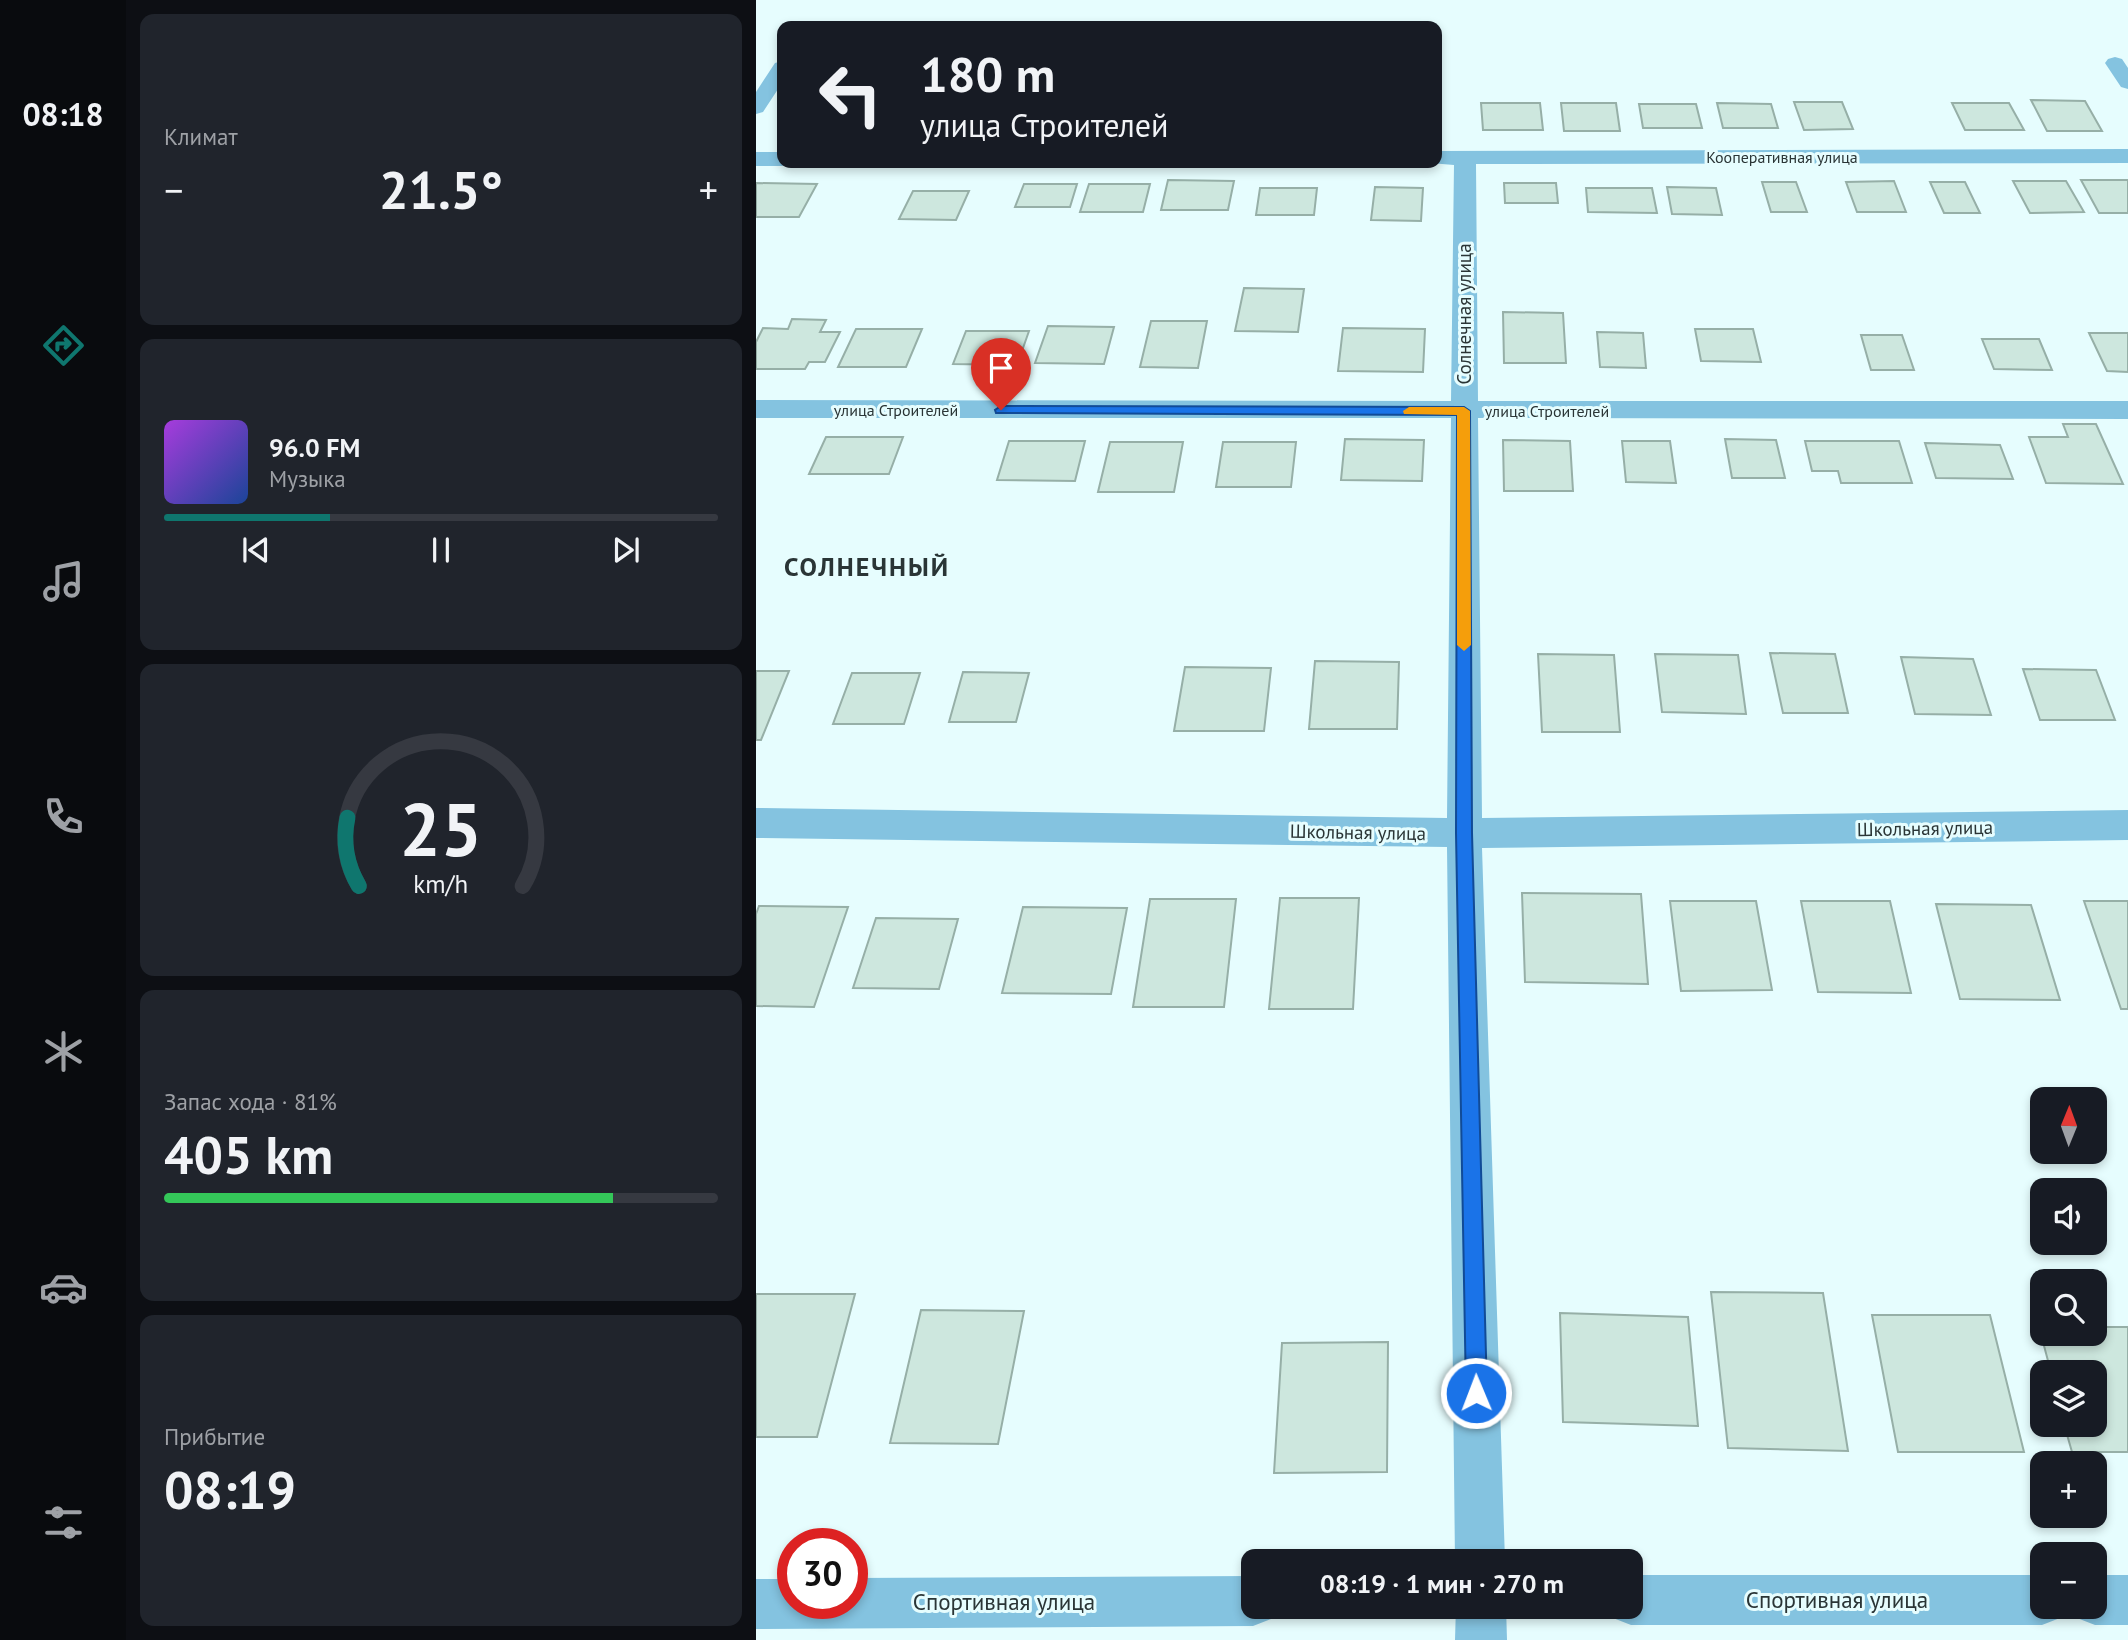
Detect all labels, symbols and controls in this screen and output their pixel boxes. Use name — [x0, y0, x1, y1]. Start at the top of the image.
text: 180 m — [920, 42, 1055, 106]
icon: left — [805, 49, 896, 140]
text: 08:18 — [22, 93, 104, 135]
text: улица Строителей — [920, 104, 1169, 146]
text: Климат — [164, 122, 238, 151]
street label: Кооперативная улица — [1706, 147, 1858, 167]
text: 21.5° — [379, 156, 503, 223]
text: − — [164, 165, 183, 214]
text: + — [699, 165, 718, 214]
street label: Солнечная улица — [1452, 243, 1476, 385]
icon: directions — [39, 321, 88, 370]
pin — [971, 338, 1031, 410]
icon: arrive — [982, 349, 1020, 387]
street label: улица Строителей — [834, 400, 958, 420]
street label: улица Строителей — [1485, 401, 1609, 421]
text: 96.0 FM — [269, 431, 360, 464]
text: Музыка — [269, 464, 346, 493]
icon: previous — [237, 531, 275, 569]
icon: pause — [422, 531, 460, 569]
icon: next — [607, 531, 645, 569]
district label: СОЛНЕЧНЫЙ — [784, 550, 950, 583]
icon: music — [39, 557, 88, 606]
text: 25 — [400, 782, 482, 876]
icon: phone — [39, 792, 88, 841]
street label: Школьная улица — [1857, 815, 1993, 841]
street label: Школьная улица — [1290, 819, 1426, 845]
text: km/h — [414, 868, 468, 900]
icon: climate — [39, 1027, 88, 1076]
text: Запас хода · 81% — [164, 1087, 337, 1116]
north arrow — [2030, 1087, 2107, 1164]
map controls — [2030, 1087, 2107, 1619]
text: 405 km — [164, 1121, 333, 1188]
button: sound — [2030, 1178, 2107, 1255]
icon: car — [39, 1263, 88, 1312]
button: search — [2030, 1269, 2107, 1346]
position arrow — [1439, 1356, 1513, 1430]
button: layers — [2030, 1360, 2107, 1437]
text: Прибытие — [164, 1422, 265, 1451]
button: + — [2030, 1451, 2107, 1528]
text: 08:19 — [164, 1456, 296, 1523]
icon: filters — [39, 1498, 88, 1547]
speed limit sign: 30 — [777, 1528, 868, 1619]
button: − — [2030, 1542, 2107, 1619]
text: 08:19 · 1 мин · 270 m — [1320, 1567, 1564, 1600]
street label: Спортивная улица — [1746, 1585, 1928, 1614]
street label: Спортивная улица — [913, 1587, 1095, 1616]

